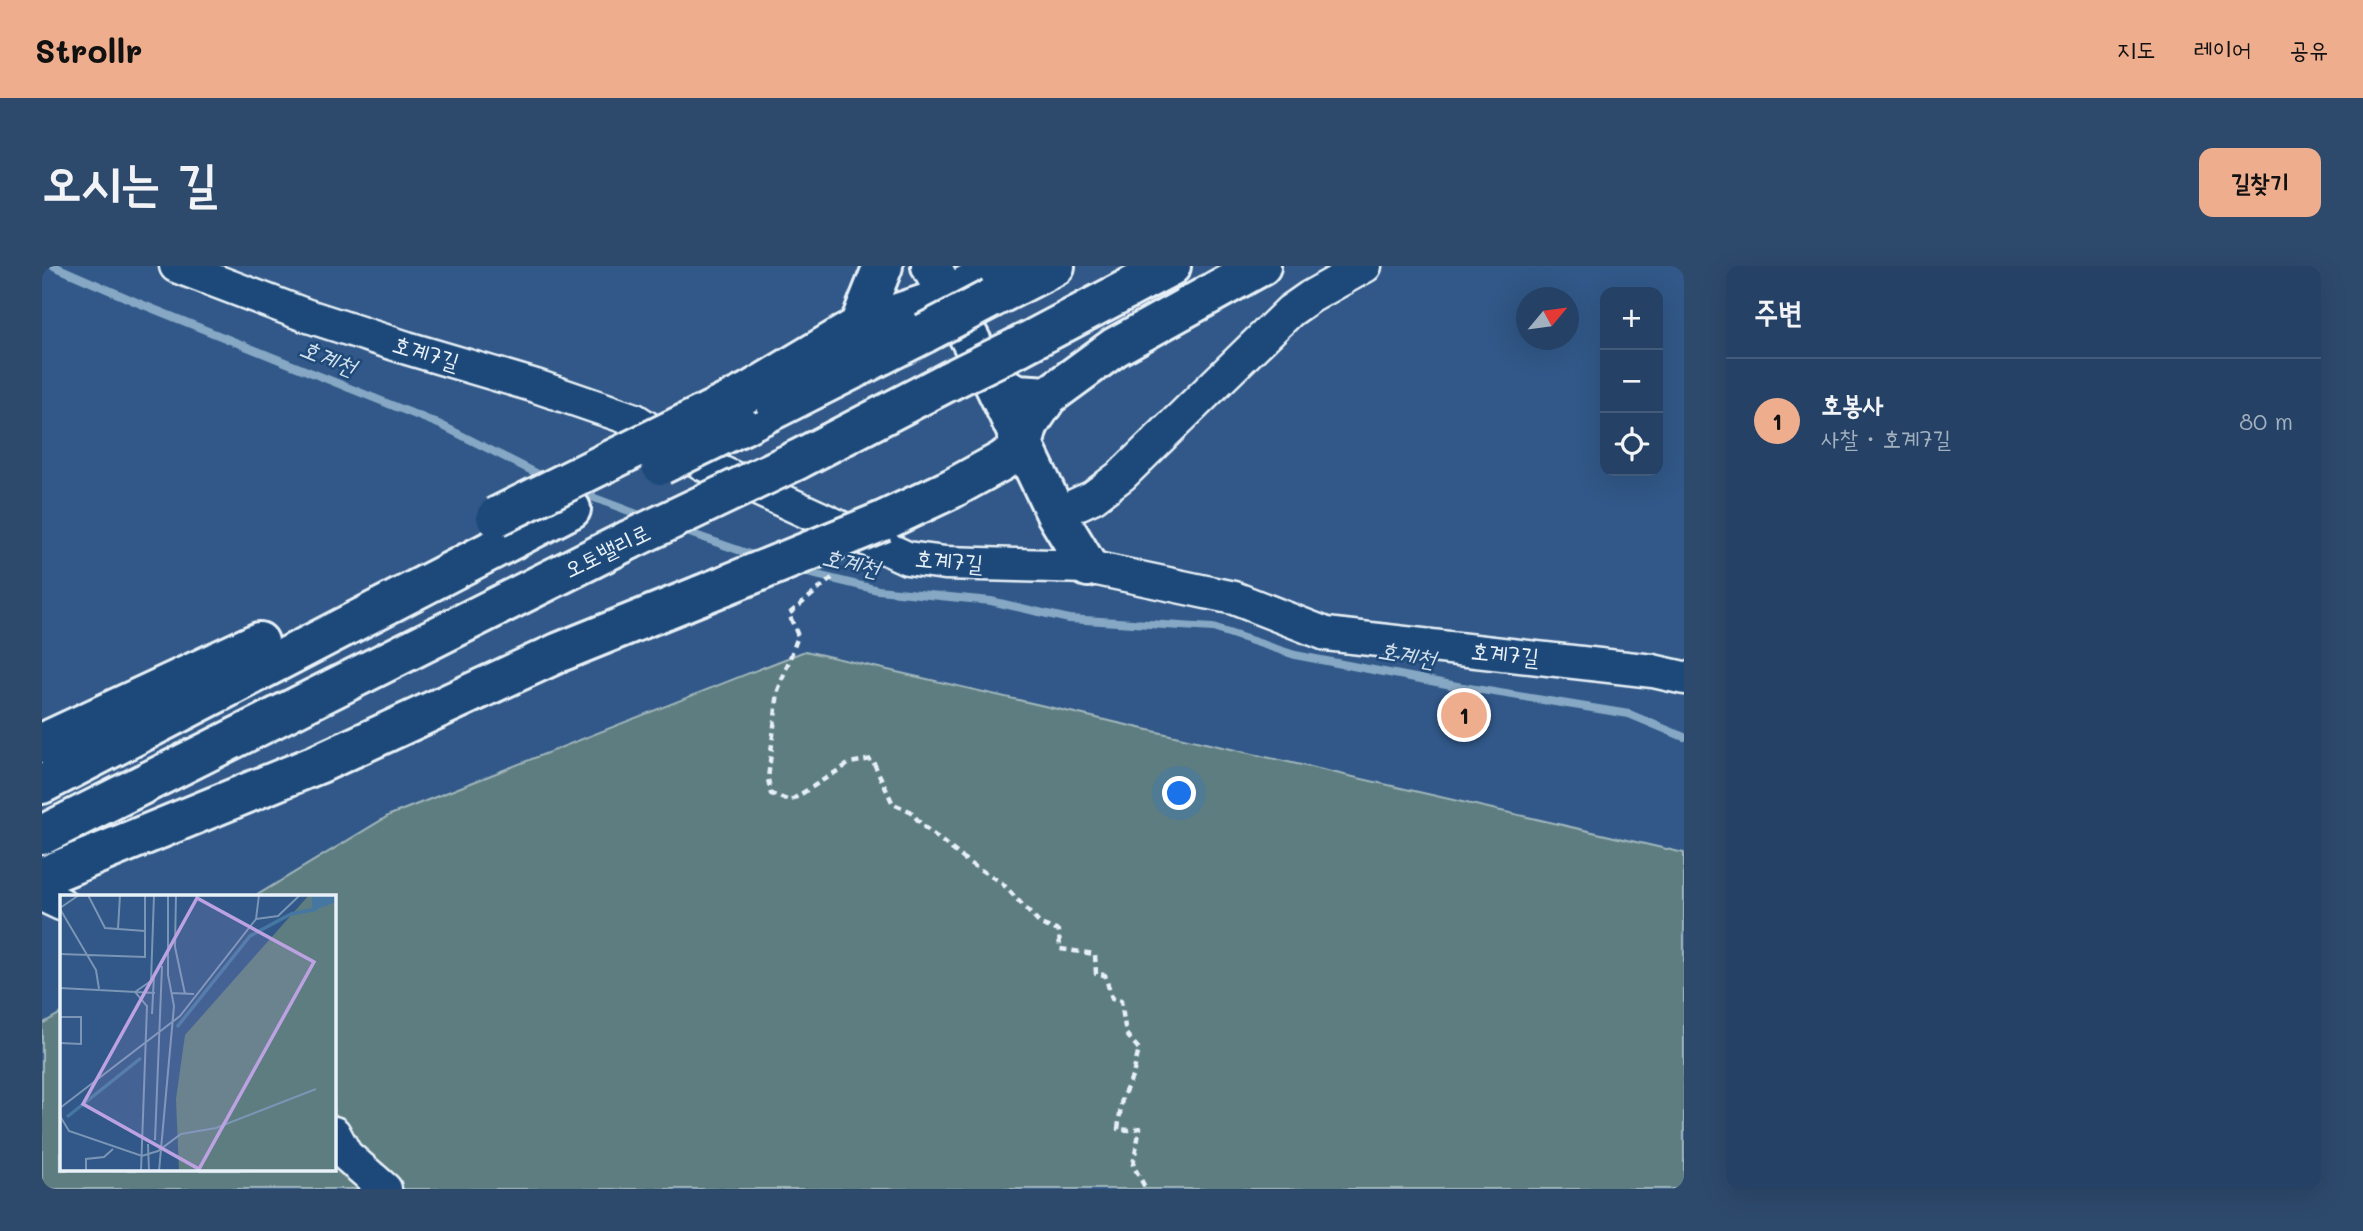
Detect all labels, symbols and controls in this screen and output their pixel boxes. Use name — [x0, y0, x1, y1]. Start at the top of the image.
text: Strollr — [35, 28, 143, 71]
text: 지도 — [2117, 33, 2155, 64]
text: 레이어 — [2193, 33, 2251, 64]
text: 공유 — [2289, 33, 2328, 64]
button: 길찾기 — [2199, 148, 2321, 217]
text: 오시는 길 — [42, 149, 217, 212]
north arrow — [1516, 287, 1579, 350]
map controls — [1600, 287, 1663, 476]
button: + — [1600, 287, 1663, 350]
text: 주변 — [1754, 291, 1802, 331]
street label: 호계7길 — [389, 328, 463, 376]
water label: 호계천 — [296, 331, 364, 383]
button: − — [1600, 350, 1663, 413]
text: 호봉사 — [1821, 387, 1884, 421]
text: 1 — [1772, 406, 1782, 436]
text: 80 m — [2239, 406, 2293, 436]
button: locate — [1600, 413, 1663, 476]
text: 사찰 · 호계7길 — [1821, 423, 1951, 453]
street label: 오토밸리로 — [558, 516, 655, 584]
water label: 호계천 — [820, 540, 886, 584]
street label: 호계7길 — [914, 542, 984, 578]
water label: 호계천 — [1376, 633, 1441, 674]
street label: 호계7길 — [1470, 635, 1541, 671]
pin: 1 — [1441, 689, 1487, 741]
your location — [1162, 776, 1196, 810]
inset map — [60, 895, 336, 1172]

